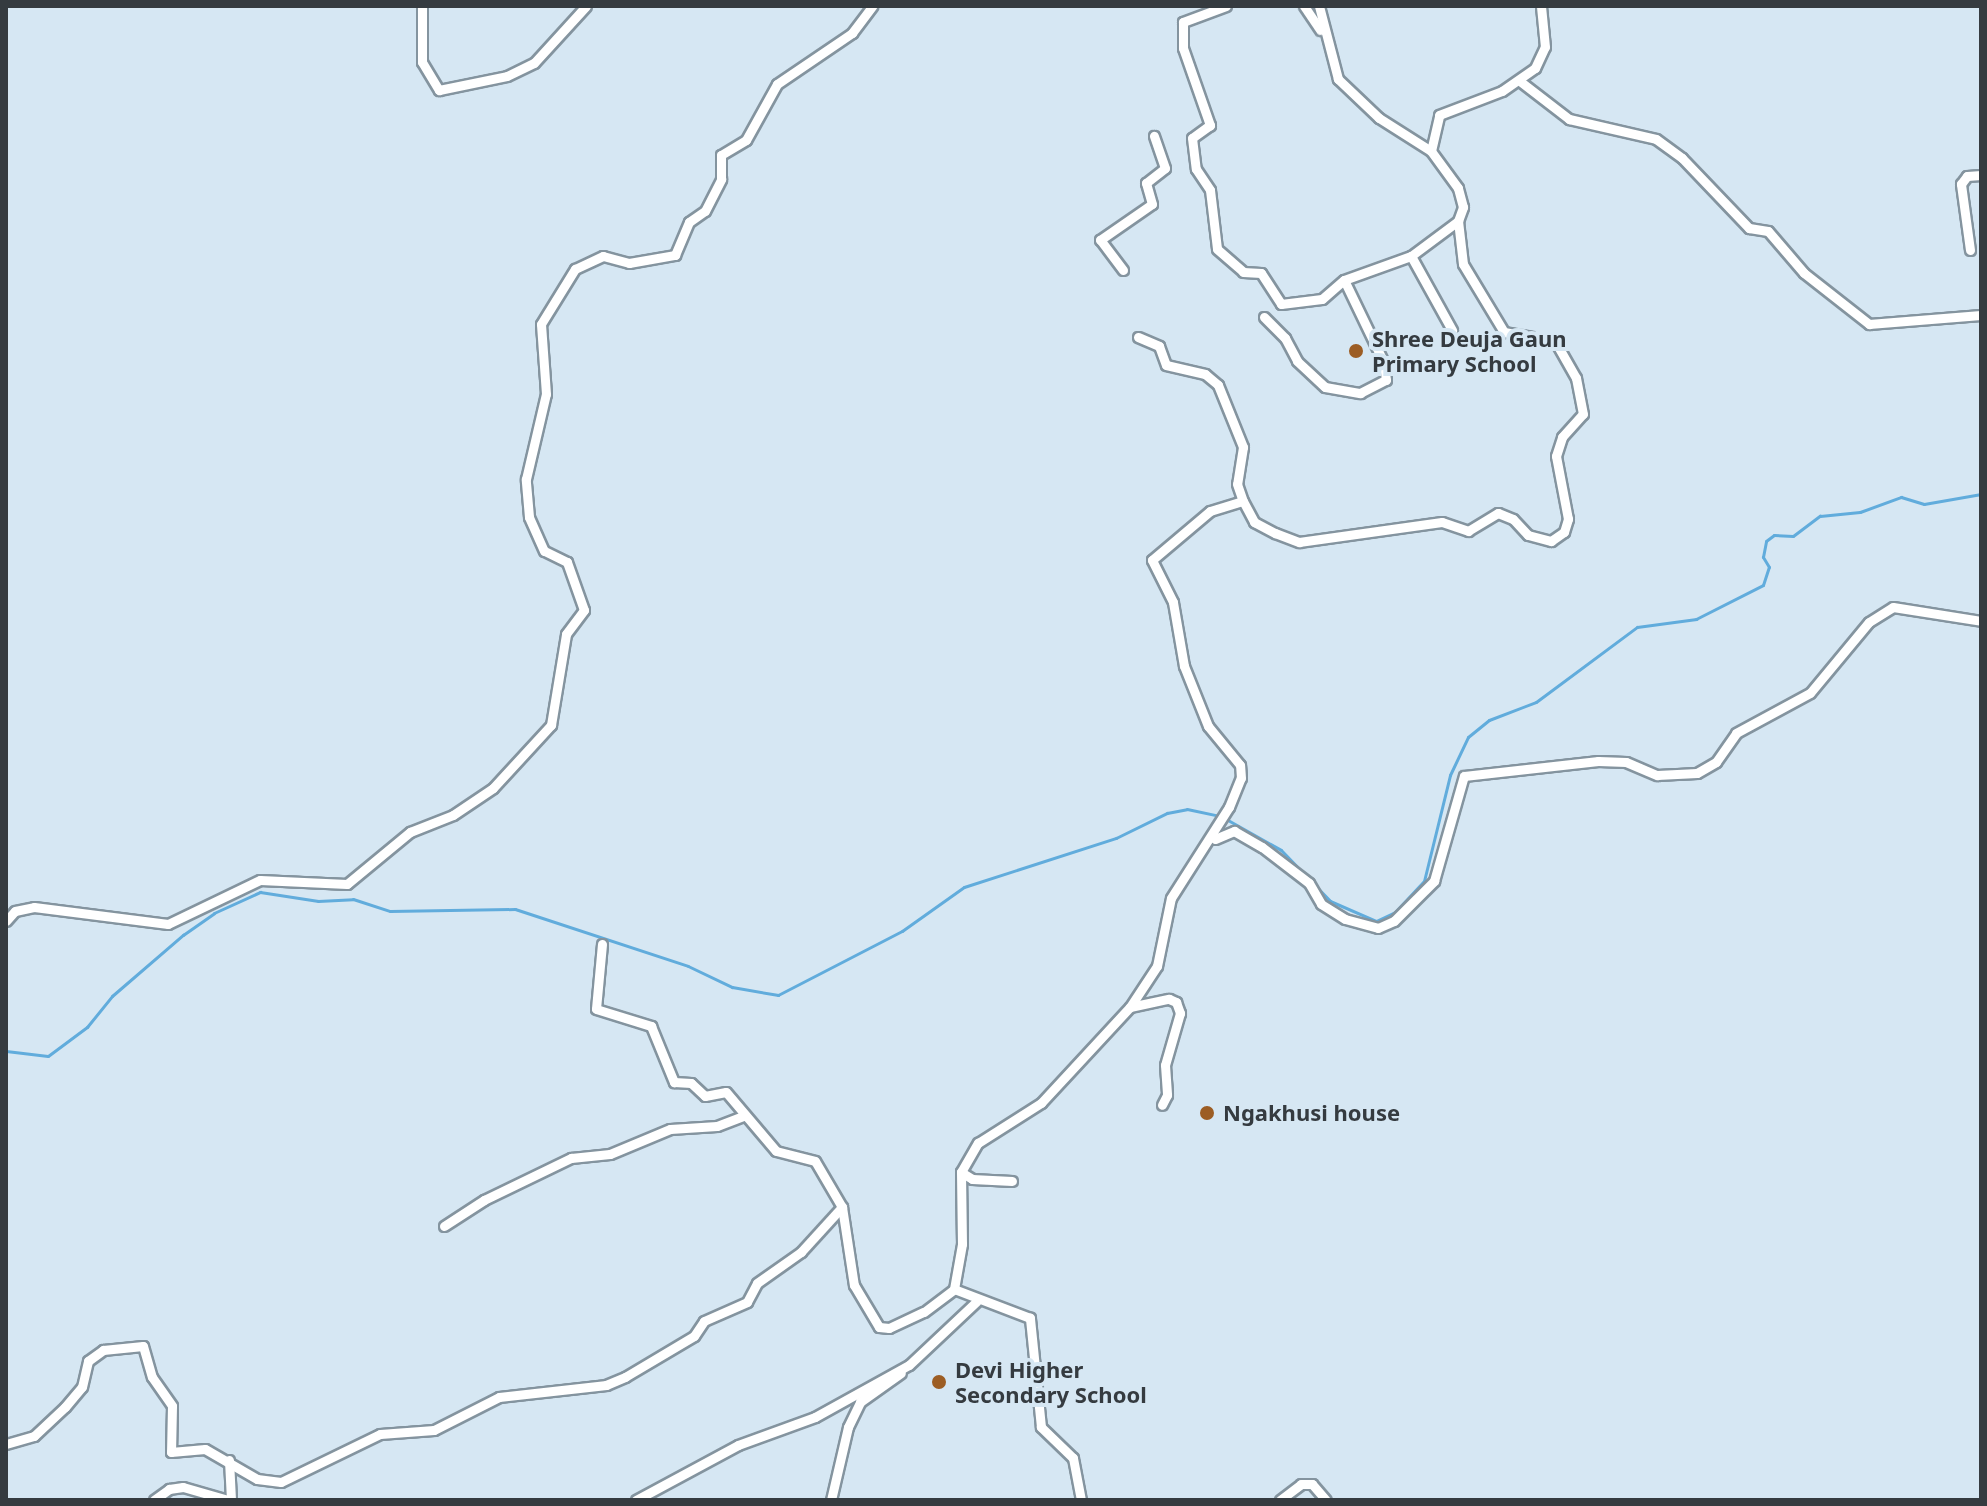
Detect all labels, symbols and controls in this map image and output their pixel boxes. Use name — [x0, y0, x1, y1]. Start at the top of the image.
place label: Shree Deuja Gaun Primary School — [1372, 325, 1567, 376]
marker: Shree Deuja Gaun Primary School — [1347, 342, 1365, 360]
place label: Ngakhusi house — [1223, 1100, 1400, 1126]
marker: Ngakhusi house — [1198, 1104, 1216, 1122]
place label: Devi Higher Secondary School — [955, 1356, 1147, 1408]
marker: Devi Higher Secondary School — [930, 1373, 948, 1391]

